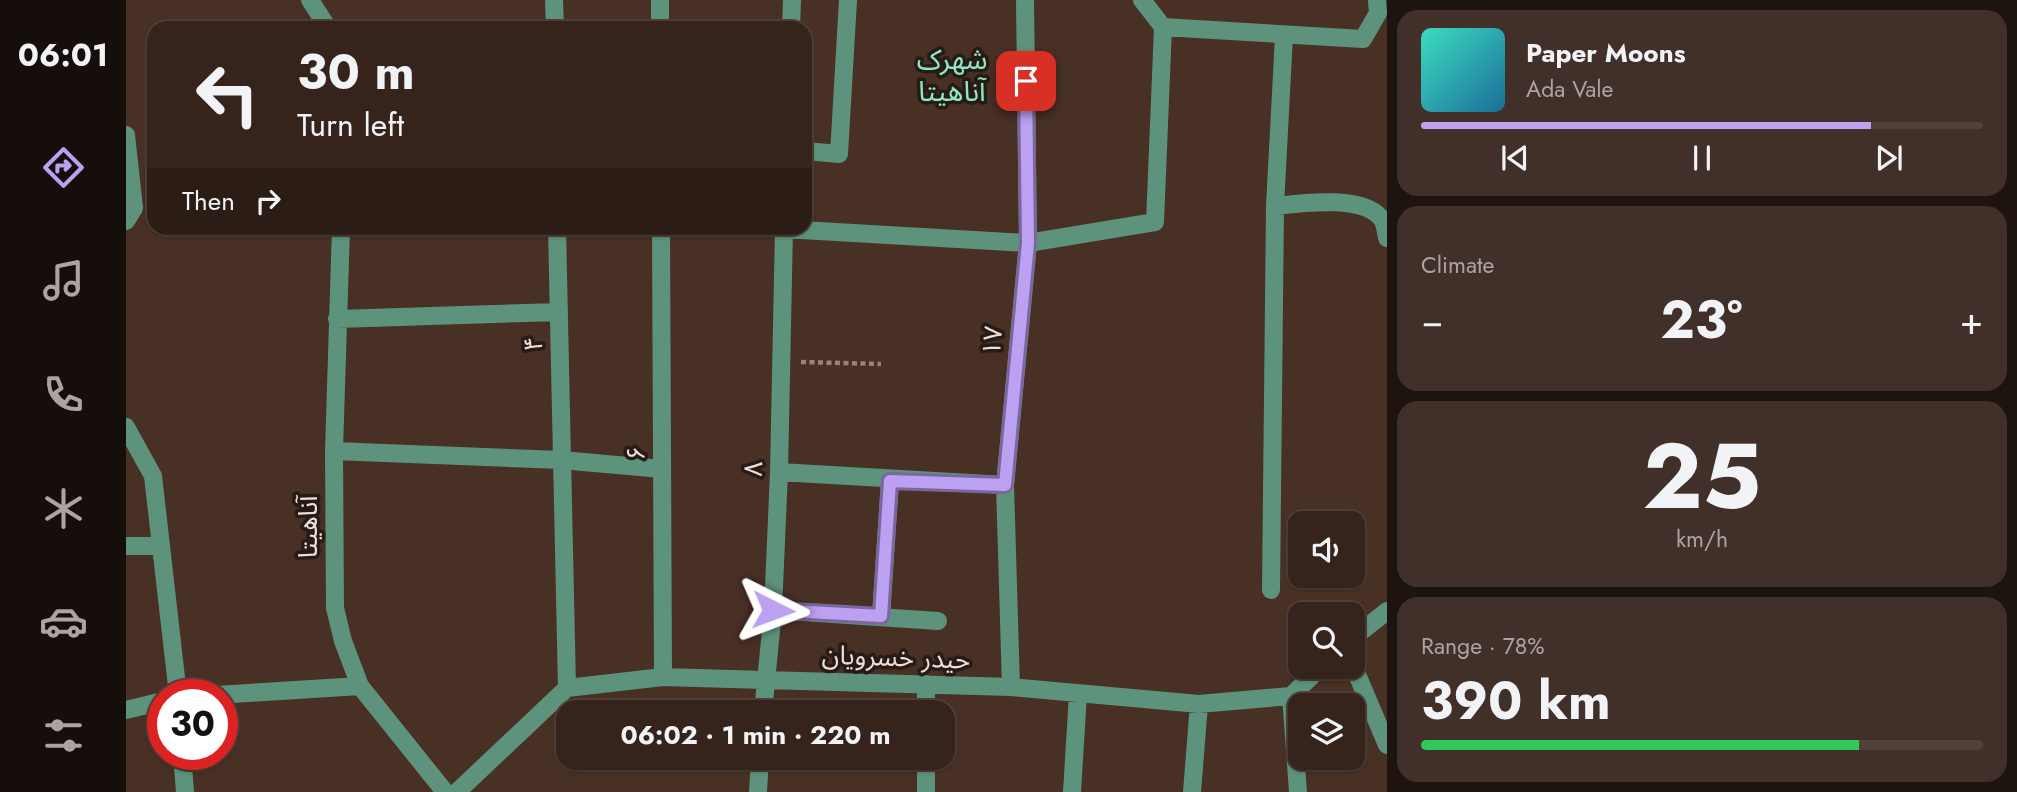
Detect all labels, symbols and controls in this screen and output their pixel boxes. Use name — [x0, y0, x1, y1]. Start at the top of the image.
text: 06:01 — [18, 32, 108, 78]
text: Paper Moons — [1526, 34, 1686, 72]
text: 30 m — [297, 37, 415, 107]
district label: شهرک آناهیتا — [917, 39, 988, 112]
icon: left — [182, 49, 273, 140]
pin — [996, 51, 1056, 111]
icon: arrive — [1007, 62, 1045, 100]
text: Ada Vale — [1526, 72, 1613, 106]
text: Turn left — [297, 102, 404, 148]
icon: previous — [1496, 139, 1534, 177]
icon: pause — [1683, 139, 1721, 177]
icon: next — [1870, 139, 1908, 177]
icon: directions — [39, 143, 88, 192]
text: Then — [182, 182, 235, 220]
icon: right — [249, 182, 287, 220]
text: Climate — [1421, 248, 1494, 282]
icon: music — [39, 256, 88, 305]
text: 23° — [1661, 282, 1742, 358]
text: − — [1421, 293, 1443, 348]
text: + — [1960, 293, 1983, 348]
street label: ۱۷ — [972, 324, 1012, 357]
street label: ۴ — [514, 336, 552, 352]
icon: phone — [39, 370, 88, 419]
text: 25 — [1643, 411, 1761, 542]
street label: ۶ — [617, 446, 655, 460]
street label: ۸ — [734, 461, 772, 477]
icon: climate — [39, 484, 88, 533]
street label: آناهیتا — [289, 494, 327, 558]
map controls — [1288, 511, 1365, 770]
button: sound — [1288, 511, 1365, 588]
text: km/h — [1676, 522, 1728, 556]
position arrow — [736, 573, 810, 647]
icon: car — [39, 597, 88, 646]
button: search — [1288, 602, 1365, 679]
text: Range · 78% — [1421, 629, 1545, 663]
street label: حیدر خسرویان — [821, 635, 971, 679]
text: 390 km — [1421, 663, 1611, 739]
speed limit sign: 30 — [147, 679, 238, 770]
button: layers — [1288, 693, 1365, 770]
icon: filters — [39, 711, 88, 760]
text: 06:02 · 1 min · 220 m — [620, 716, 891, 754]

